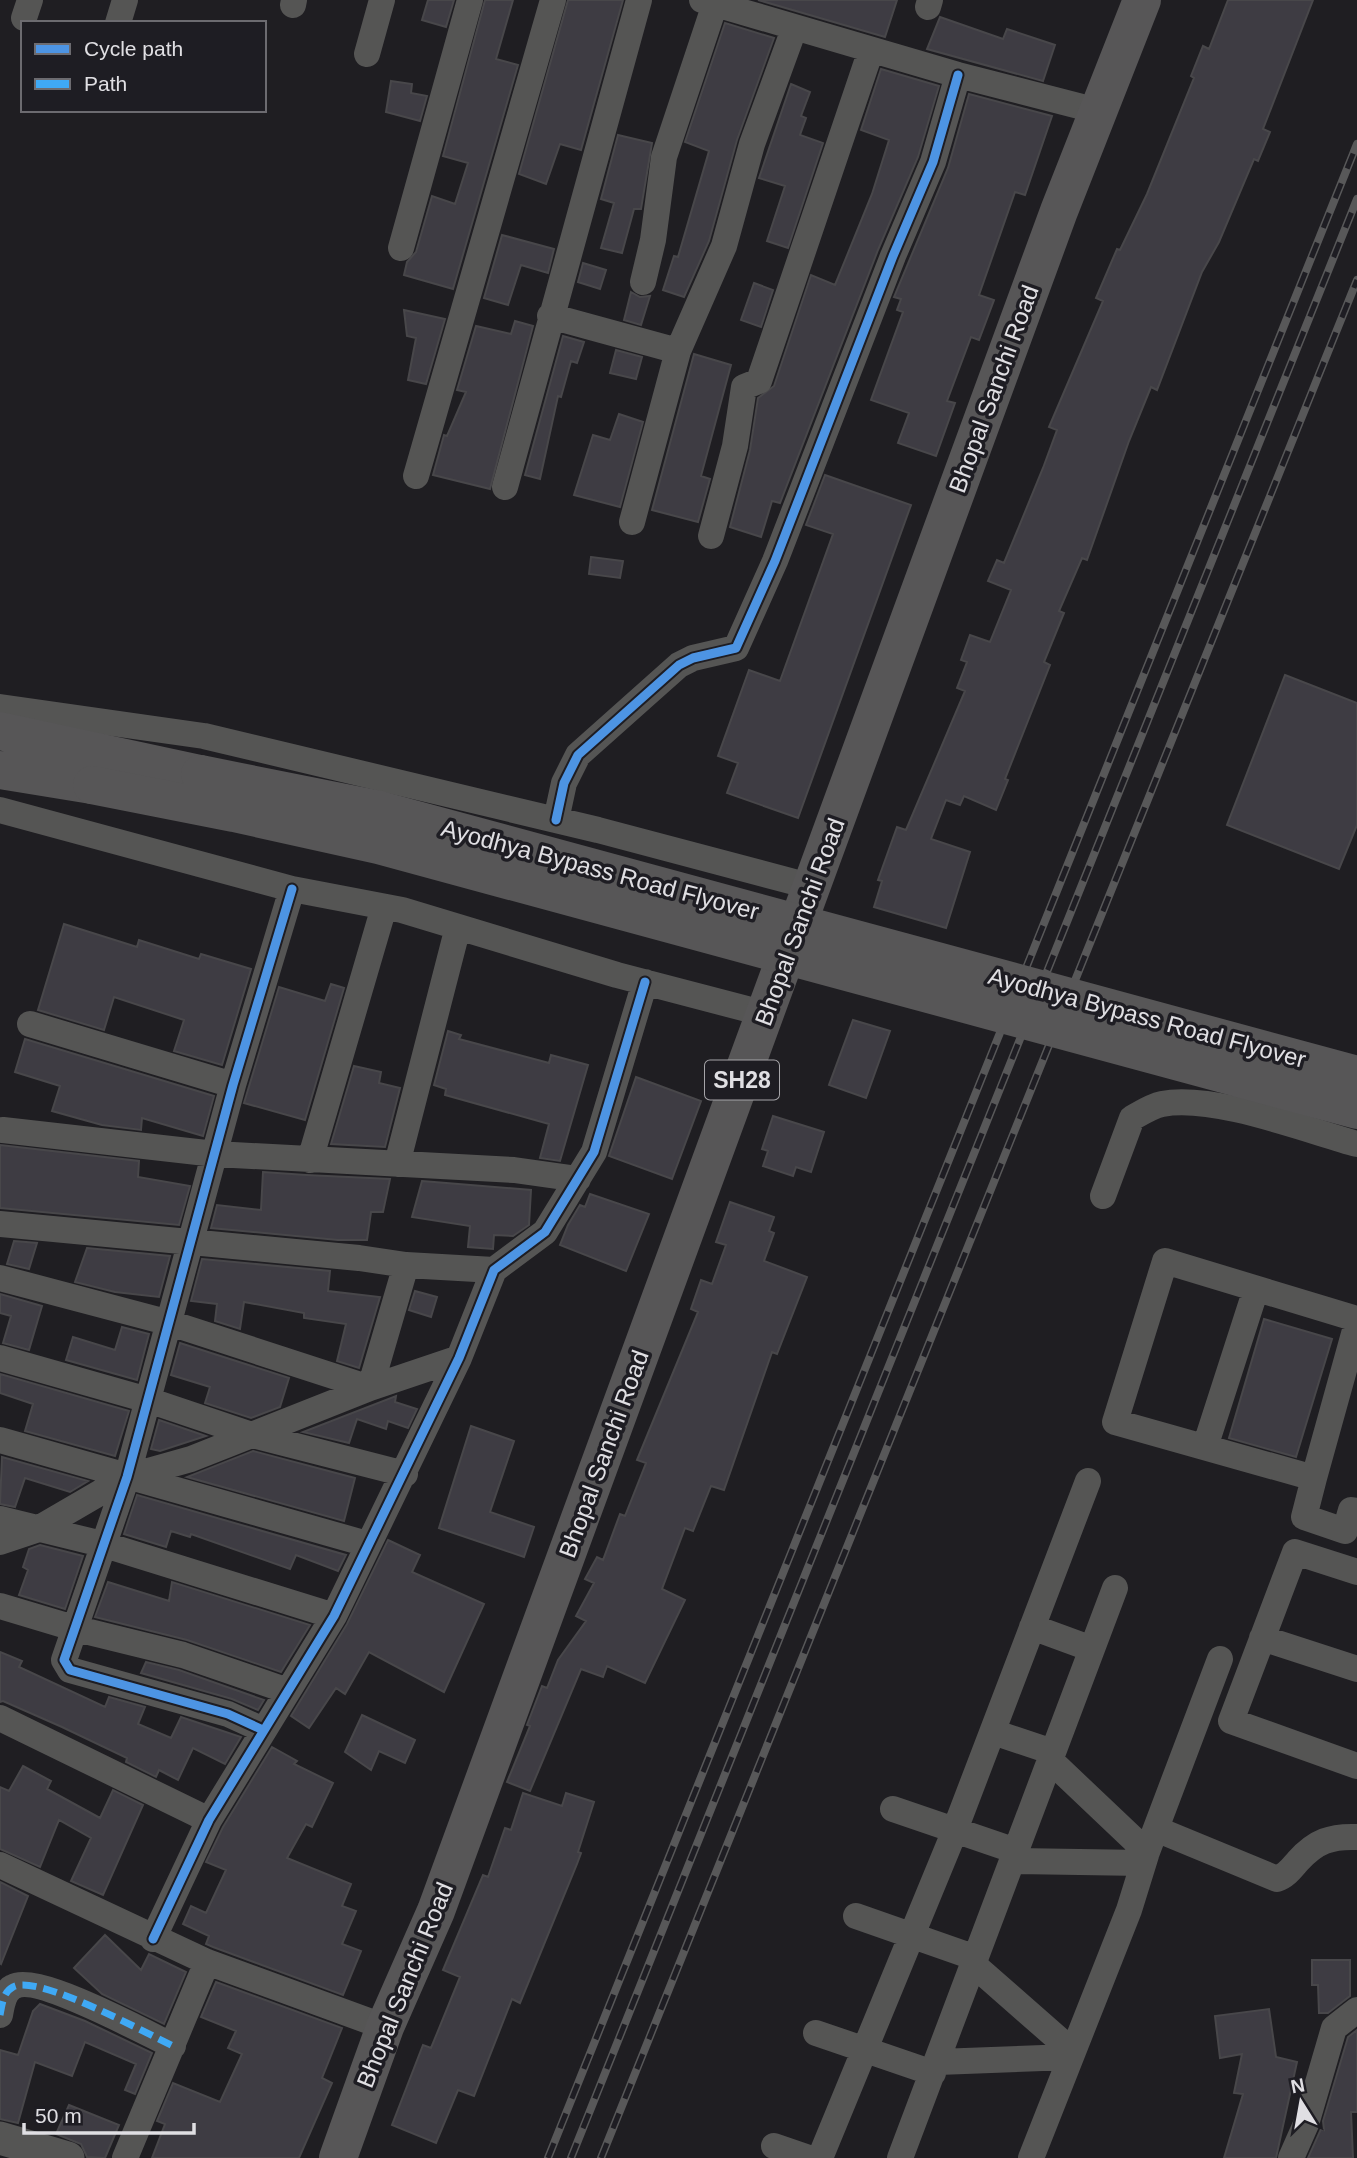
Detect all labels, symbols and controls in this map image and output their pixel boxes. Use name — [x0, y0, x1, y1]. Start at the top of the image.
legend — [21, 21, 266, 112]
text: Cycle path — [84, 37, 183, 60]
text: Path — [84, 72, 127, 95]
street label: Bhopal Sanchi Road — [943, 281, 1044, 496]
street label: Ayodhya Bypass Road Flyover — [438, 814, 762, 925]
street label: Bhopal Sanchi Road — [749, 814, 850, 1029]
street label: Ayodhya Bypass Road Flyover — [985, 962, 1309, 1073]
road number: SH28 — [705, 1060, 779, 1100]
street label: Bhopal Sanchi Road — [553, 1346, 654, 1561]
street label: Bhopal Sanchi Road — [351, 1878, 458, 2091]
north arrow — [1266, 2067, 1336, 2137]
text: N — [1289, 2074, 1307, 2097]
scale bar — [24, 2092, 194, 2136]
text: 50 m — [35, 2104, 82, 2127]

